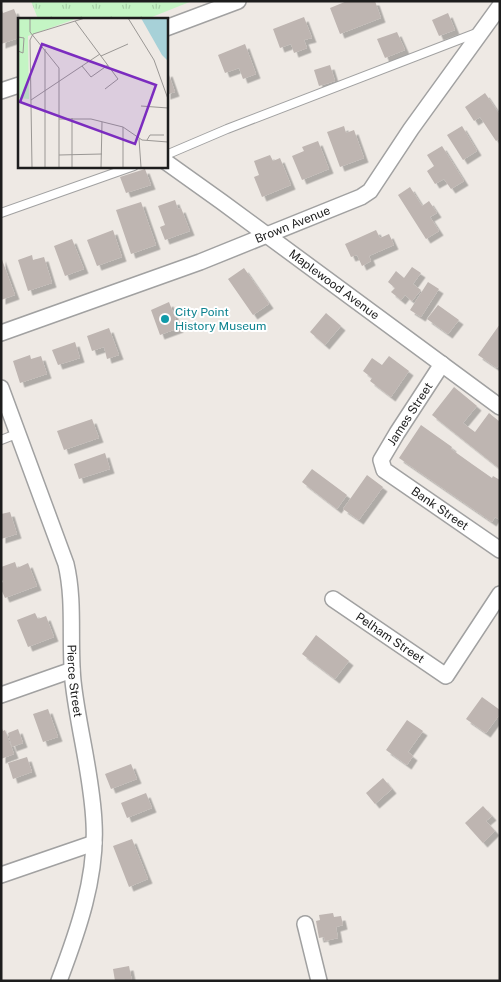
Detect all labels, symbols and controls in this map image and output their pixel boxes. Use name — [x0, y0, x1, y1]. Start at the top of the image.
inset map — [18, 18, 168, 168]
street label: Brown Avenue — [253, 203, 332, 246]
street label: Maplewood Avenue — [286, 247, 382, 323]
place label: City Point History Museum — [175, 305, 266, 333]
marker: City Point History Museum — [159, 313, 171, 325]
street label: James Street — [384, 380, 436, 448]
street label: Bank Street — [409, 484, 471, 533]
street label: Pelham Street — [353, 610, 427, 666]
street label: Pierce Street — [64, 644, 85, 719]

